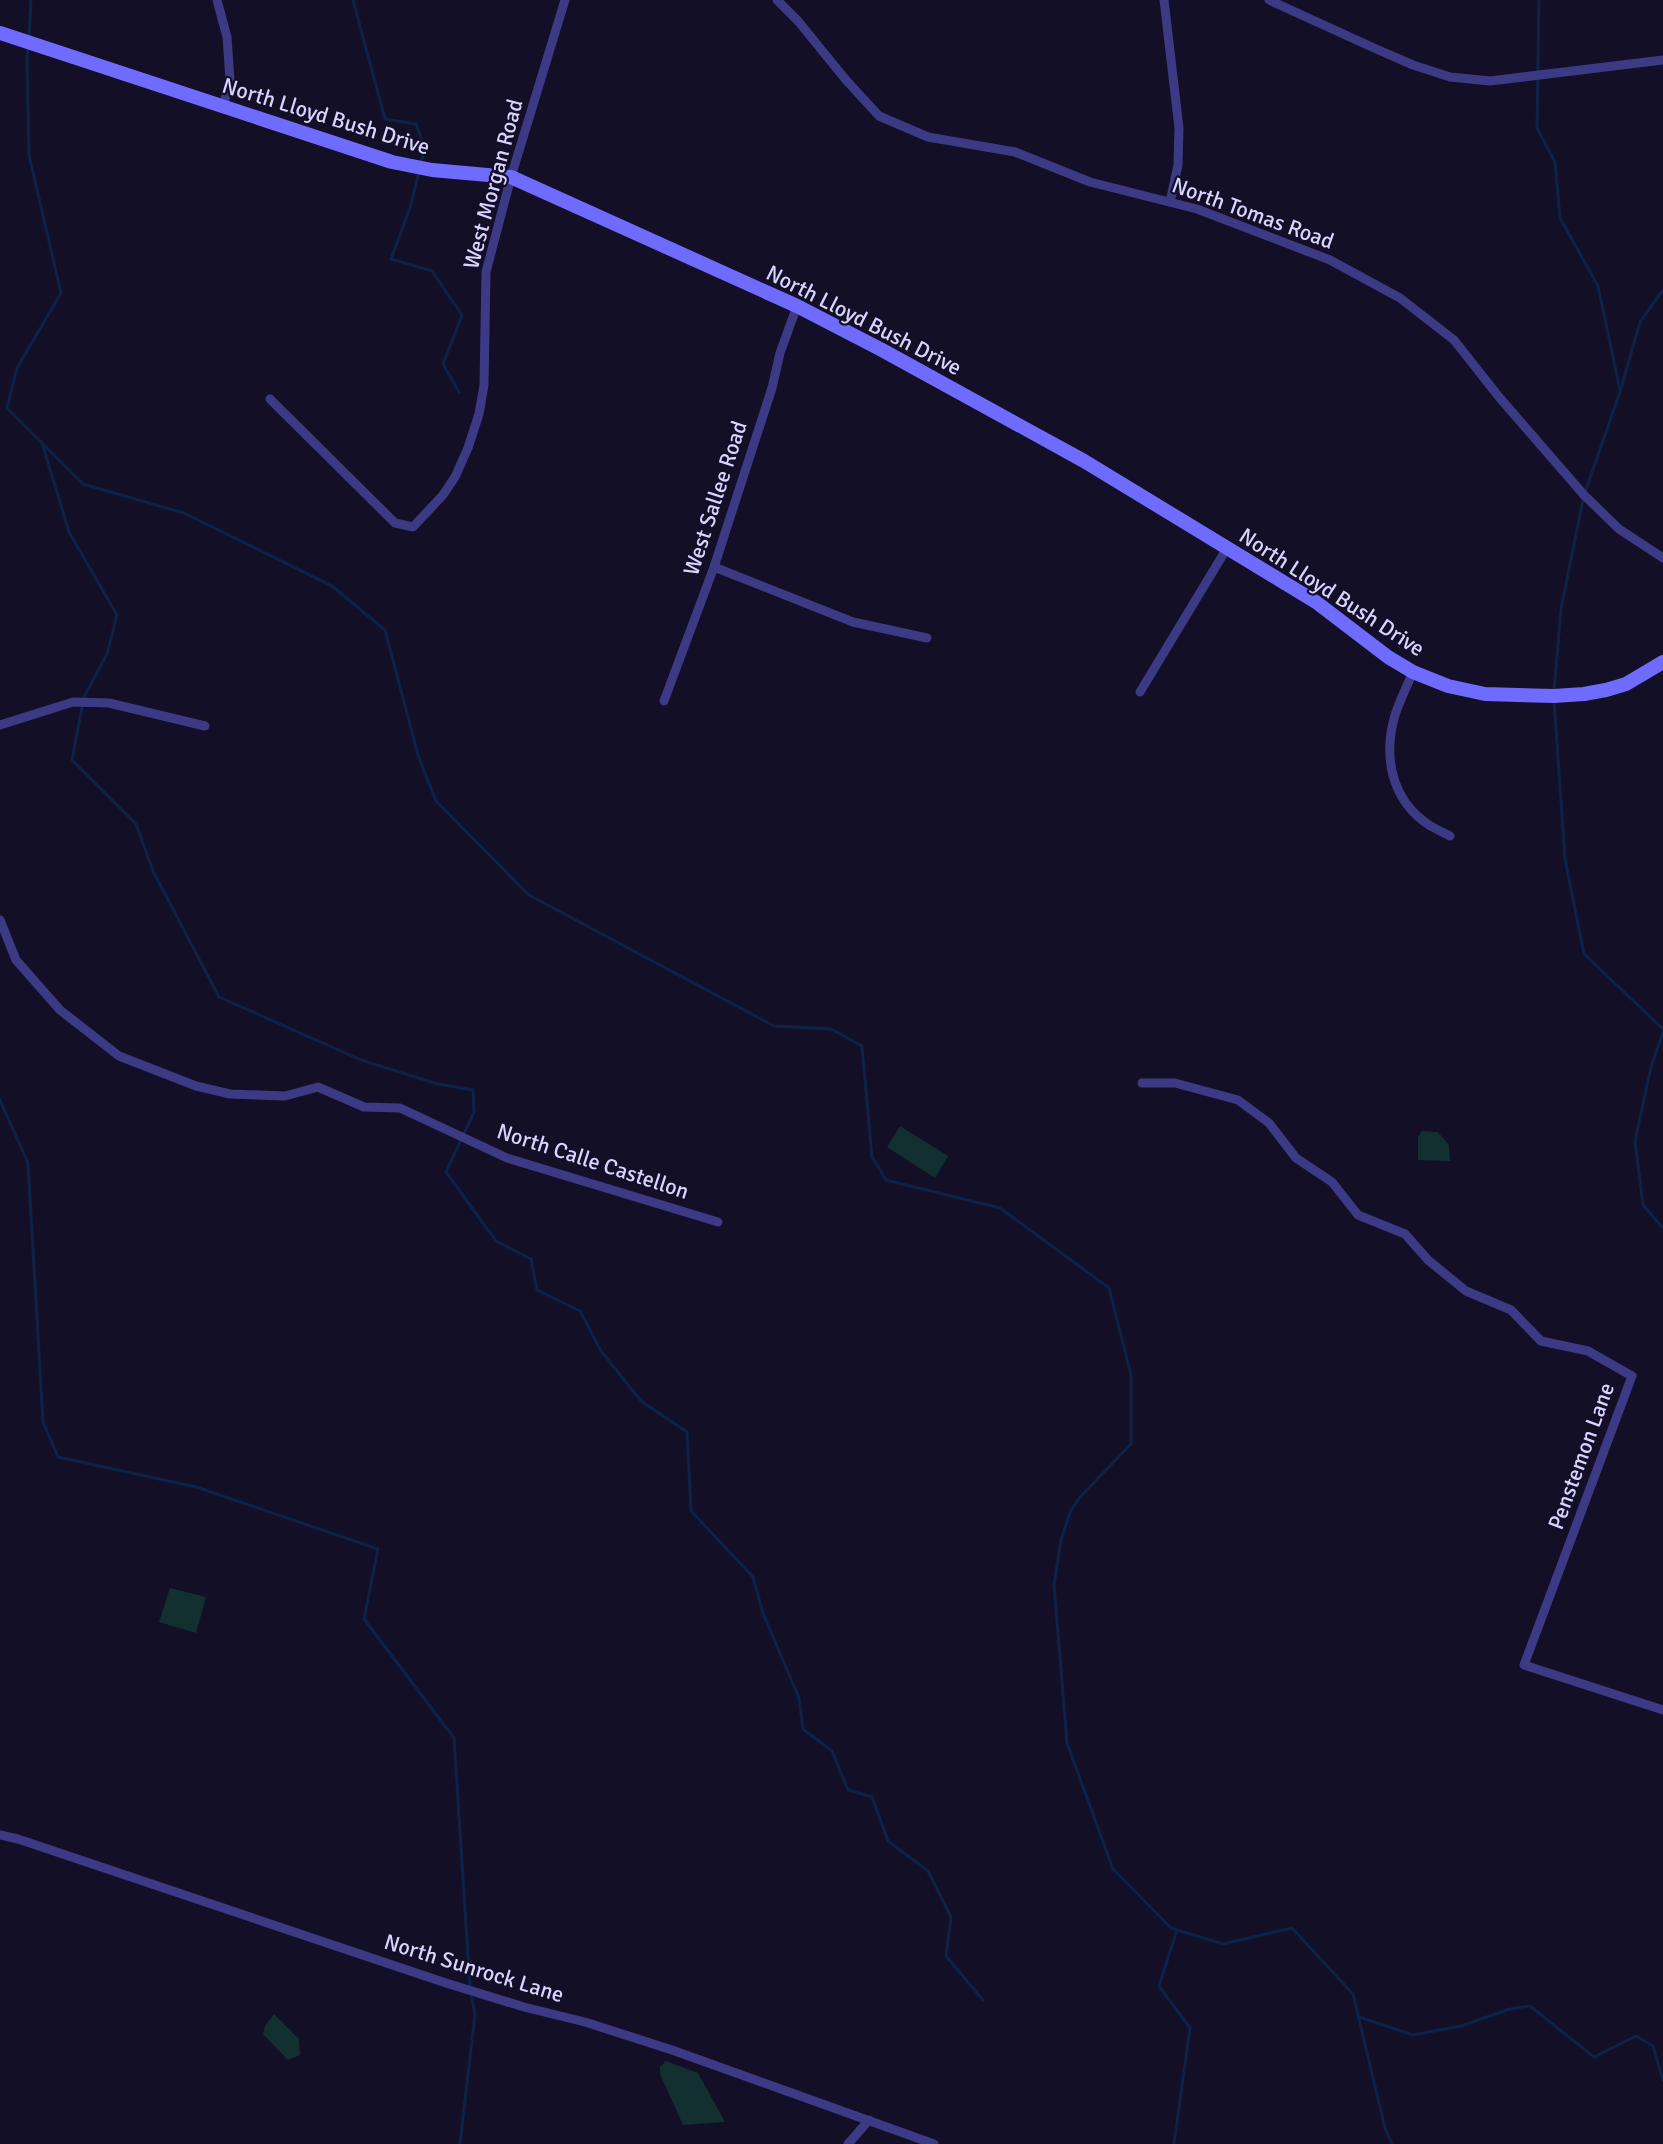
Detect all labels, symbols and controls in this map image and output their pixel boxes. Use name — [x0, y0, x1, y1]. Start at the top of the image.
street label: North Lloyd Bush Drive — [219, 72, 433, 160]
street label: West Morgan Road — [457, 96, 529, 272]
street label: North Tomas Road — [1168, 171, 1338, 255]
street label: North Lloyd Bush Drive — [762, 259, 966, 381]
street label: West Sallee Road — [677, 417, 753, 579]
street label: North Lloyd Bush Drive — [1234, 522, 1430, 662]
street label: North Calle Castellon — [494, 1117, 692, 1205]
street label: Penstemon Lane — [1542, 1379, 1620, 1533]
street label: North Sunrock Lane — [381, 1928, 567, 2008]

